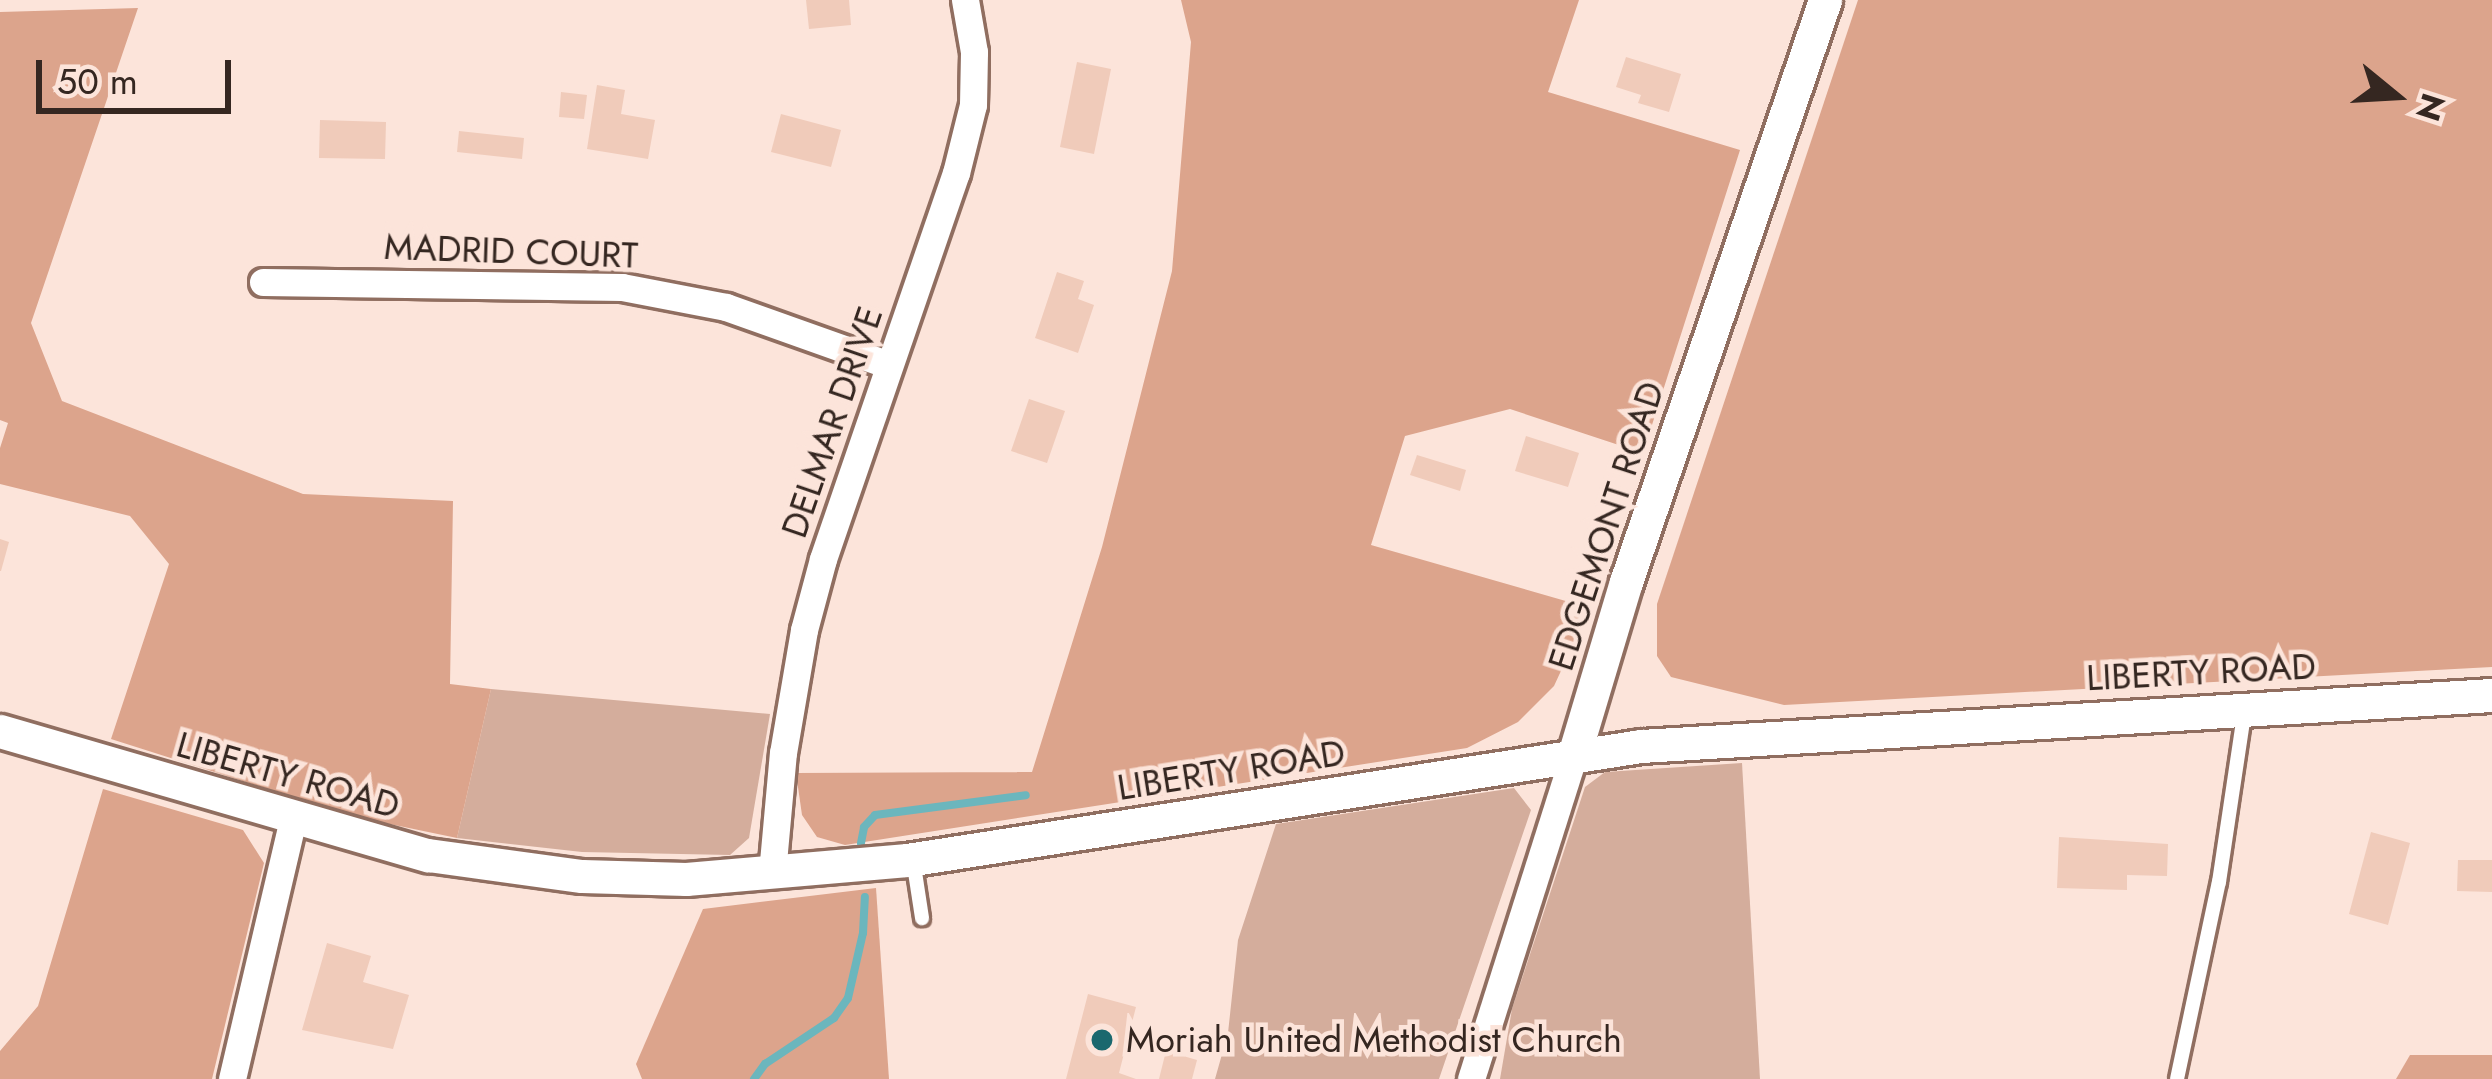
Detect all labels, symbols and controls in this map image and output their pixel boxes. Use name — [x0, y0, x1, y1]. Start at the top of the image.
scale bar — [42, 36, 237, 110]
north arrow — [2336, 36, 2456, 156]
text: 50 m — [57, 55, 138, 107]
text: N — [2404, 88, 2457, 127]
street label: MADRID COURT — [383, 225, 639, 277]
street label: DELMAR DRIVE — [772, 301, 892, 543]
street label: EDGEMONT ROAD — [1539, 376, 1673, 676]
street label: LIBERTY ROAD — [2085, 644, 2317, 700]
street label: LIBERTY ROAD — [172, 723, 404, 827]
street label: LIBERTY ROAD — [1114, 731, 1348, 809]
place label: Moriah United Methodist Church — [1126, 1018, 1622, 1062]
marker: Moriah United Methodist Church — [1089, 1027, 1115, 1053]

